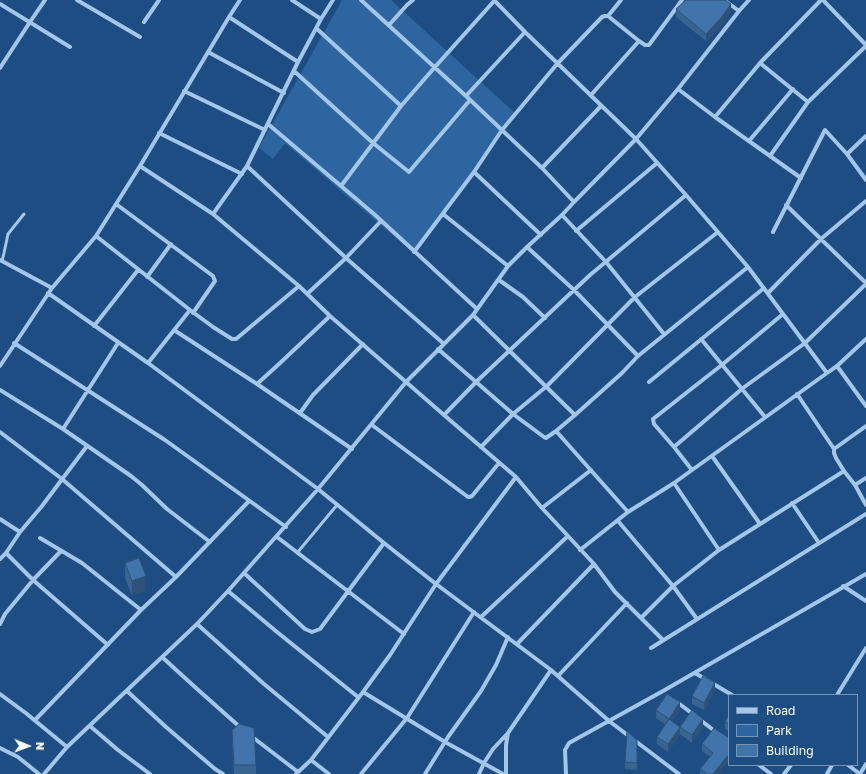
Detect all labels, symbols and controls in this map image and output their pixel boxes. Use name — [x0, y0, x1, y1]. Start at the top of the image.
legend — [728, 694, 858, 766]
text: Road — [766, 703, 795, 718]
text: Park — [766, 723, 792, 738]
north arrow — [8, 726, 48, 766]
text: N — [34, 742, 47, 751]
text: Building — [766, 743, 814, 758]

